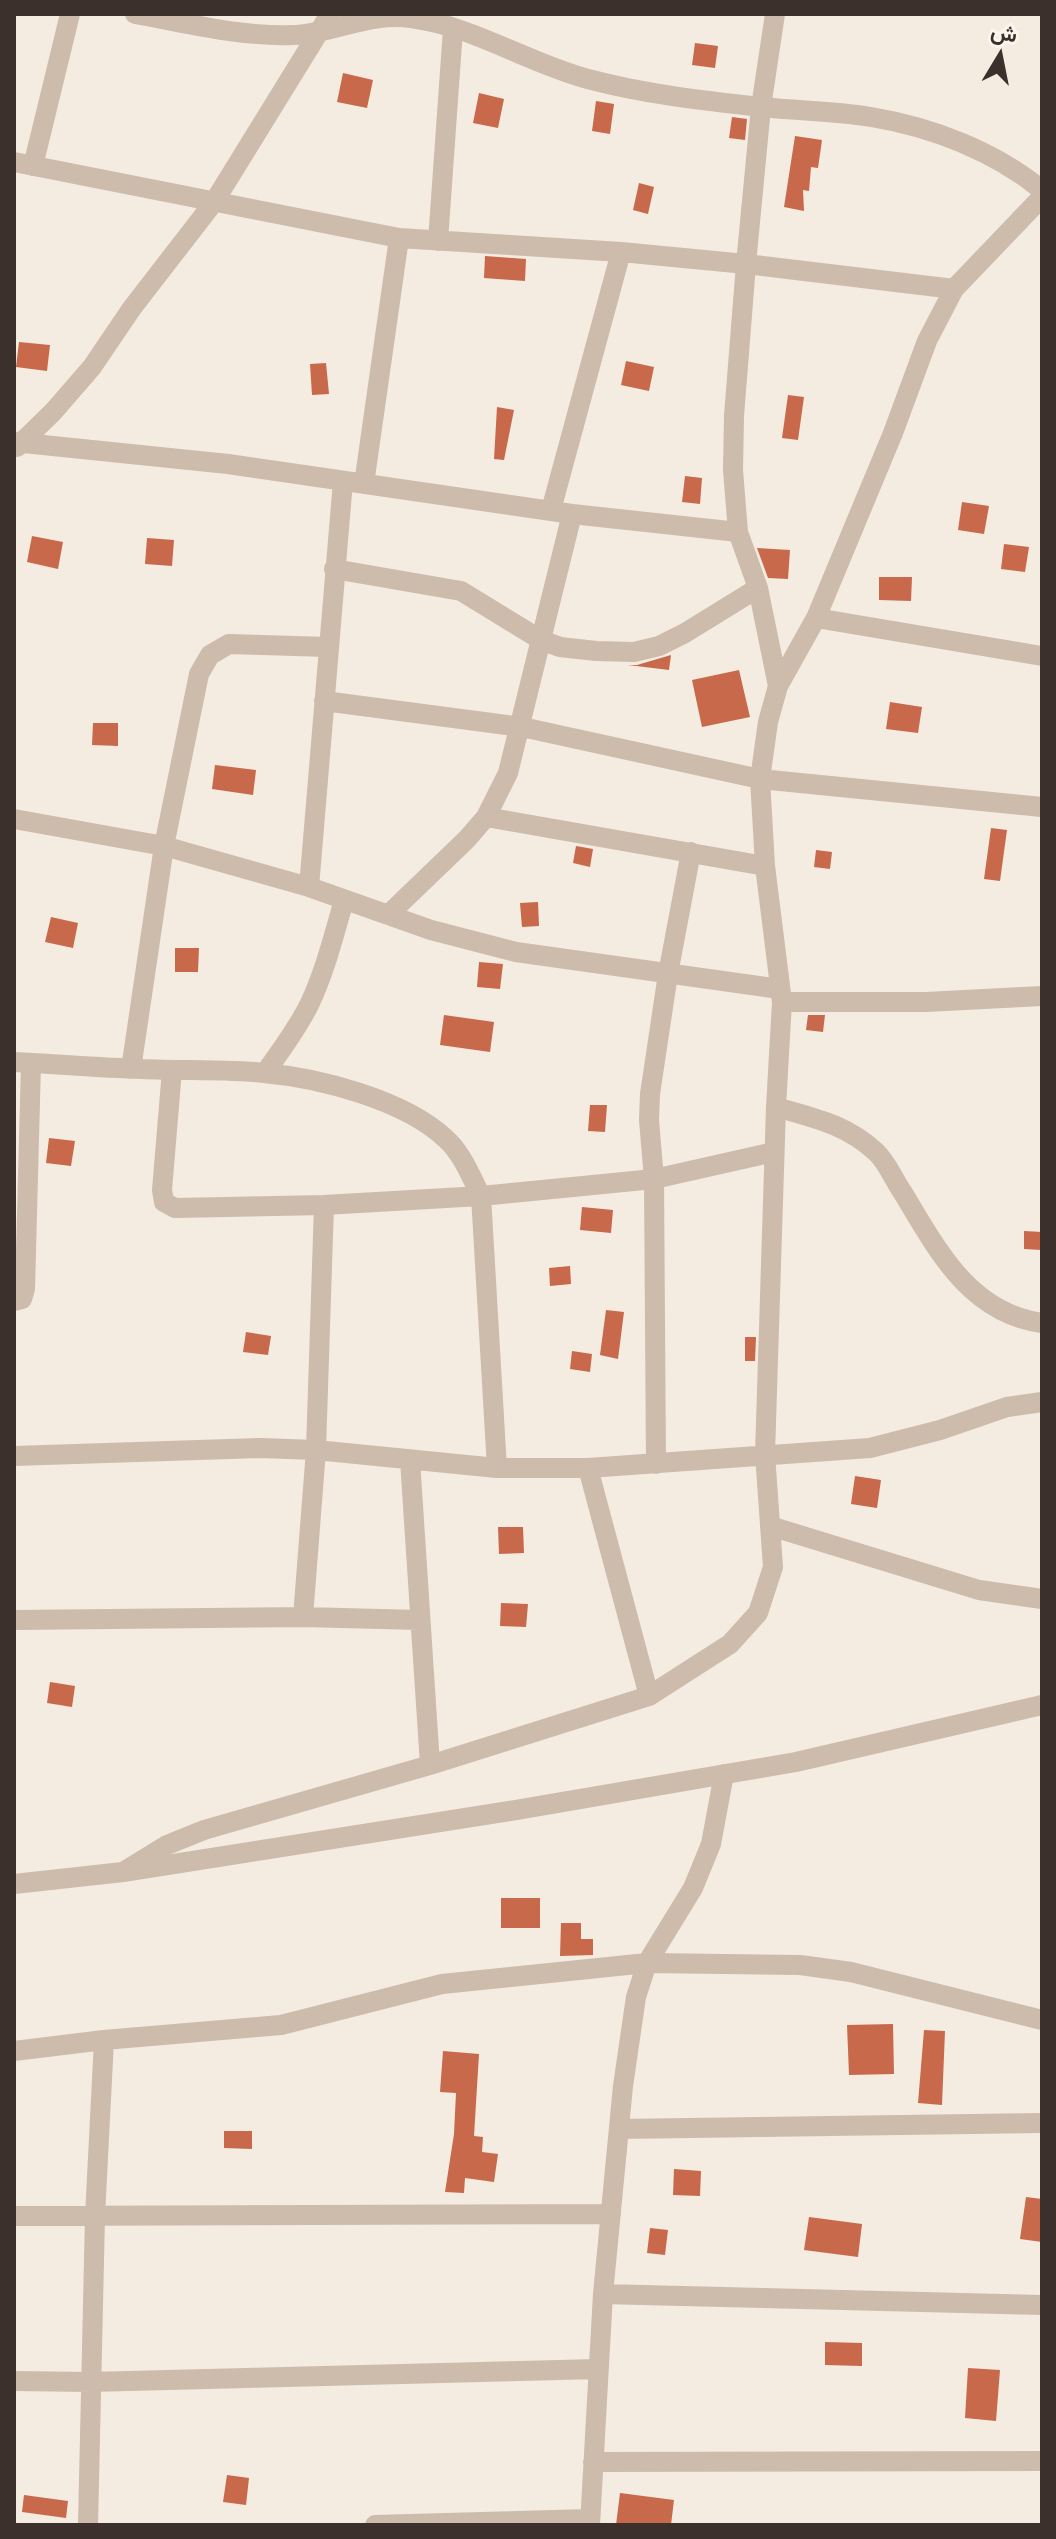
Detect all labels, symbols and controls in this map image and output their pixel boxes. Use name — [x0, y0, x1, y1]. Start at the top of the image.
text: ش — [988, 13, 1020, 51]
north arrow — [960, 16, 1040, 96]

